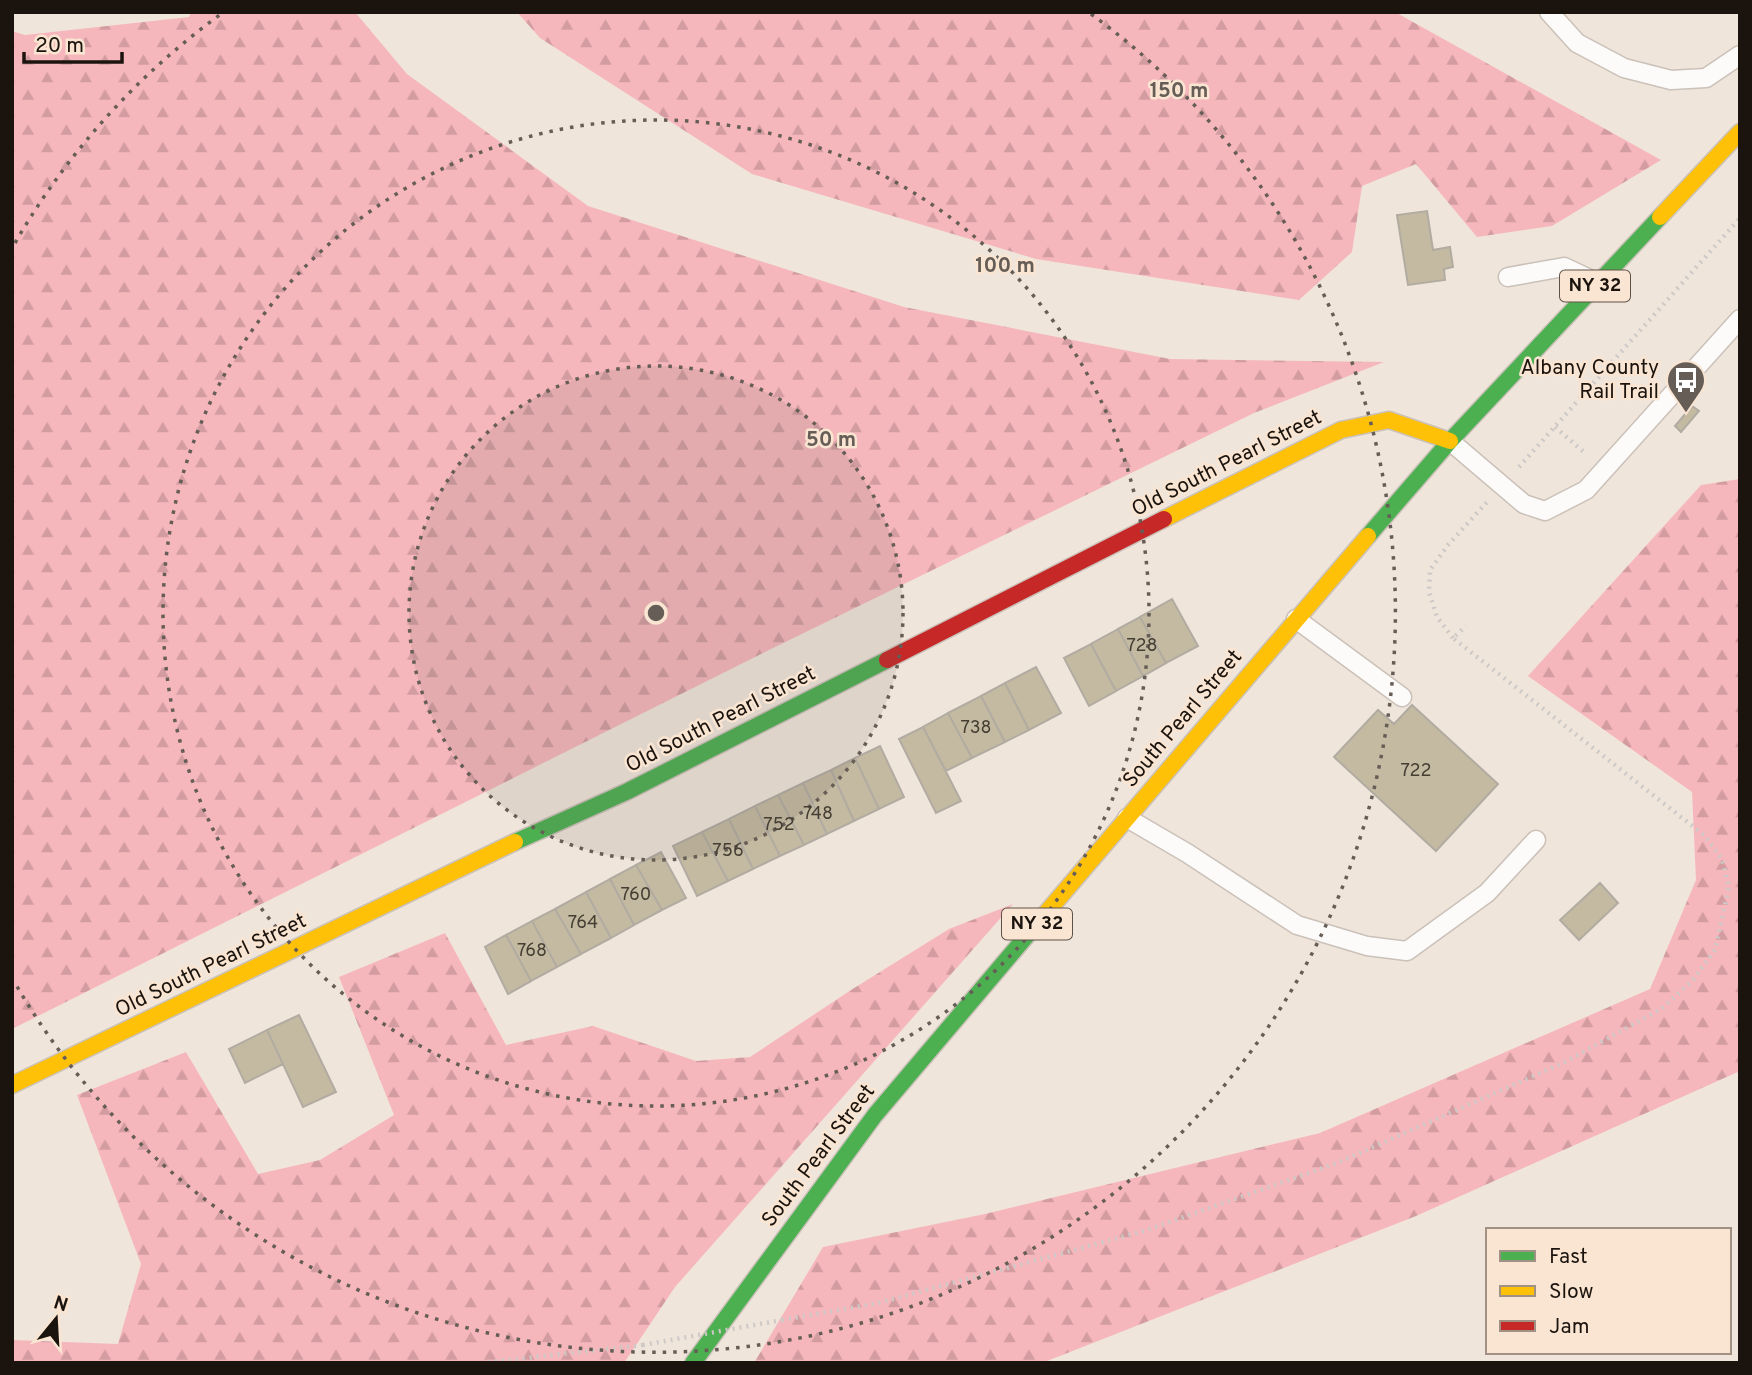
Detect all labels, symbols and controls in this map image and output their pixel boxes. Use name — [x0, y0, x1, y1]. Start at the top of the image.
scale bar — [24, 21, 122, 65]
text: 20 m — [35, 33, 84, 60]
text: 150 m — [1150, 78, 1208, 105]
text: 100 m — [975, 253, 1035, 280]
road number: NY 32 — [1560, 270, 1630, 302]
place label: Albany County Rail Trail — [1520, 355, 1659, 406]
bus stop icon: Albany County Rail Trail — [1665, 359, 1707, 414]
street label: Old South Pearl Street — [1127, 404, 1327, 524]
text: 50 m — [806, 427, 856, 454]
centre of rings — [644, 601, 668, 625]
house number: 728 — [1126, 635, 1158, 658]
street label: South Pearl Street — [1117, 644, 1249, 794]
street label: Old South Pearl Street — [621, 660, 821, 780]
house number: 738 — [961, 717, 991, 740]
house number: 722 — [1400, 760, 1432, 783]
house number: 748 — [803, 803, 833, 826]
house number: 752 — [763, 814, 795, 837]
house number: 756 — [712, 840, 744, 863]
house number: 760 — [621, 884, 651, 907]
street label: Old South Pearl Street — [111, 908, 311, 1024]
road number: NY 32 — [1002, 908, 1072, 940]
house number: 764 — [568, 912, 598, 935]
house number: 768 — [517, 940, 547, 963]
street label: South Pearl Street — [756, 1079, 882, 1233]
legend — [1486, 1228, 1731, 1354]
text: Fast — [1549, 1244, 1588, 1271]
text: Slow — [1549, 1279, 1594, 1306]
north arrow — [21, 1284, 91, 1354]
text: N — [50, 1291, 71, 1318]
text: Jam — [1549, 1314, 1590, 1341]

